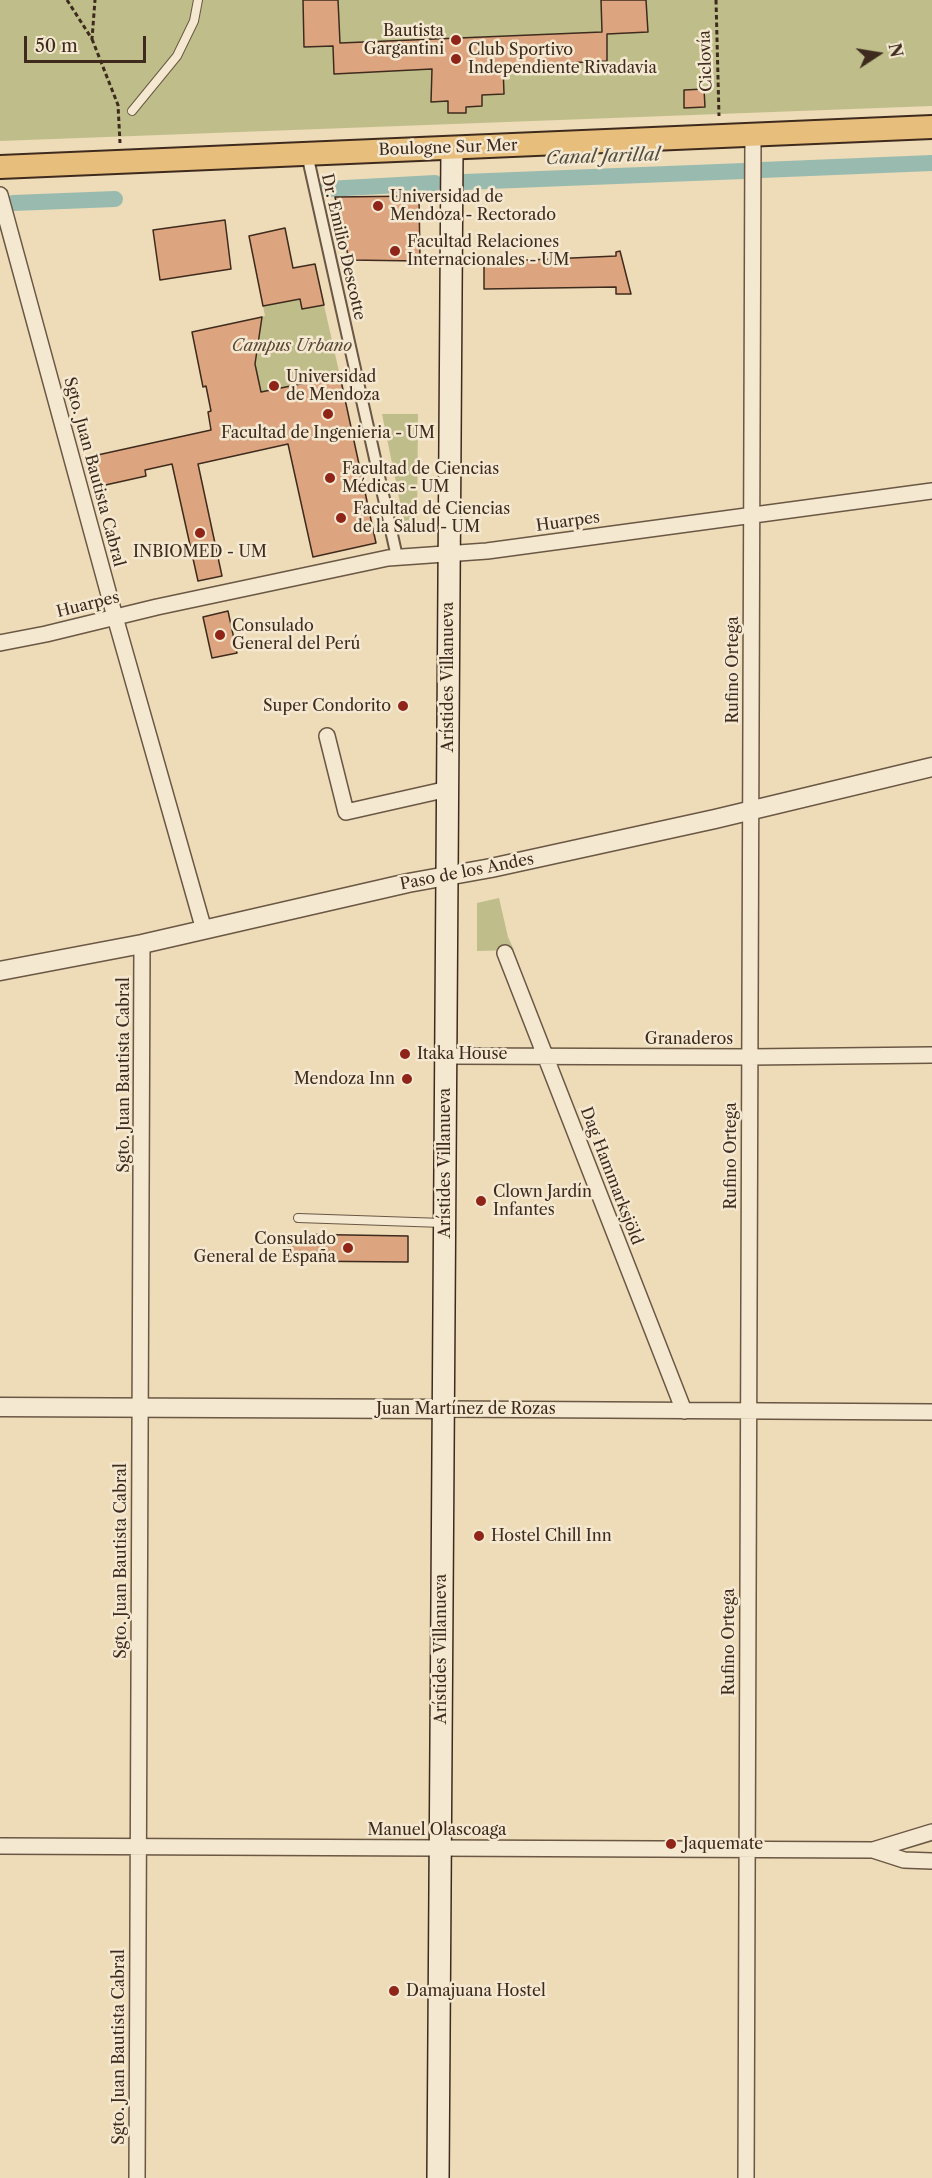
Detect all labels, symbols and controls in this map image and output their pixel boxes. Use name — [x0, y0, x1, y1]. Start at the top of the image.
place label: Bautista Gargantini — [364, 21, 444, 59]
scale bar — [27, 24, 148, 62]
north arrow — [848, 24, 908, 84]
street label: Ciclovía — [695, 30, 717, 92]
marker: Bautista Gargantini — [449, 33, 463, 47]
text: 50 m — [35, 35, 78, 57]
place label: Club Sportivo Independiente Rivadavia — [468, 40, 657, 78]
text: N — [884, 41, 907, 59]
marker: Club Sportivo Independiente Rivadavia — [449, 52, 463, 66]
street label: Boulogne Sur Mer — [378, 136, 518, 160]
water label: Canal Jarillal — [545, 144, 661, 170]
street label: Dr. Emilio Descotte — [317, 172, 369, 322]
place label: Universidad de Mendoza - Rectorado — [390, 187, 556, 225]
marker: Universidad de Mendoza - Rectorado — [371, 199, 385, 213]
place label: Facultad Relaciones Internacionales - UM — [407, 232, 569, 270]
marker: Facultad Relaciones Internacionales - UM — [388, 244, 402, 258]
park label: Campus Urbano — [232, 336, 352, 356]
place label: Universidad de Mendoza — [286, 367, 380, 405]
street label: Sgto. Juan Bautista Cabral — [59, 375, 129, 569]
marker: Universidad de Mendoza — [267, 379, 281, 393]
marker: Facultad de Ingenieria - UM — [321, 407, 335, 421]
place label: Facultad de Ingenieria - UM — [221, 423, 435, 443]
place label: Facultad de Ciencias Médicas - UM — [342, 459, 499, 497]
marker: Facultad de Ciencias Médicas - UM — [323, 471, 337, 485]
place label: Facultad de Ciencias de la Salud - UM — [353, 499, 510, 537]
street label: Huarpes — [535, 508, 601, 536]
marker: Facultad de Ciencias de la Salud - UM — [334, 511, 348, 525]
marker: INBIOMED - UM — [193, 526, 207, 540]
place label: INBIOMED - UM — [133, 542, 267, 562]
street label: Huarpes — [54, 588, 122, 622]
street label: Arístides Villanueva — [438, 602, 458, 752]
place label: Consulado General del Perú — [232, 616, 360, 654]
street label: Rufino Ortega — [723, 616, 743, 724]
marker: Consulado General del Perú — [213, 628, 227, 642]
place label: Super Condorito — [263, 696, 391, 716]
marker: Super Condorito — [396, 699, 410, 713]
street label: Paso de los Andes — [398, 850, 536, 894]
street label: Sgto. Juan Bautista Cabral — [114, 977, 134, 1173]
street label: Granaderos — [645, 1029, 733, 1049]
place label: Itaka House — [417, 1044, 507, 1064]
marker: Itaka House — [398, 1047, 412, 1061]
place label: Mendoza Inn — [294, 1069, 395, 1089]
marker: Mendoza Inn — [400, 1072, 414, 1086]
street label: Arístides Villanueva — [435, 1088, 455, 1238]
street label: Rufino Ortega — [721, 1102, 741, 1210]
street label: Dag Hammarksjöld — [576, 1104, 646, 1248]
place label: Clown Jardín Infantes — [493, 1182, 592, 1220]
marker: Clown Jardín Infantes — [474, 1194, 488, 1208]
place label: Consulado General de España — [194, 1229, 336, 1267]
marker: Consulado General de España — [341, 1241, 355, 1255]
street label: Juan Martínez de Rozas — [376, 1399, 556, 1419]
street label: Sgto. Juan Bautista Cabral — [111, 1463, 131, 1659]
place label: Hostel Chill Inn — [491, 1526, 612, 1546]
marker: Hostel Chill Inn — [472, 1529, 486, 1543]
street label: Arístides Villanueva — [431, 1574, 451, 1724]
street label: Rufino Ortega — [719, 1588, 739, 1696]
street label: Manuel Olascoaga — [367, 1820, 507, 1840]
place label: Jaquemate — [683, 1834, 763, 1854]
marker: Jaquemate — [664, 1837, 678, 1851]
street label: Sgto. Juan Bautista Cabral — [109, 1949, 129, 2145]
place label: Damajuana Hostel — [406, 1981, 546, 2001]
marker: Damajuana Hostel — [387, 1984, 401, 1998]

